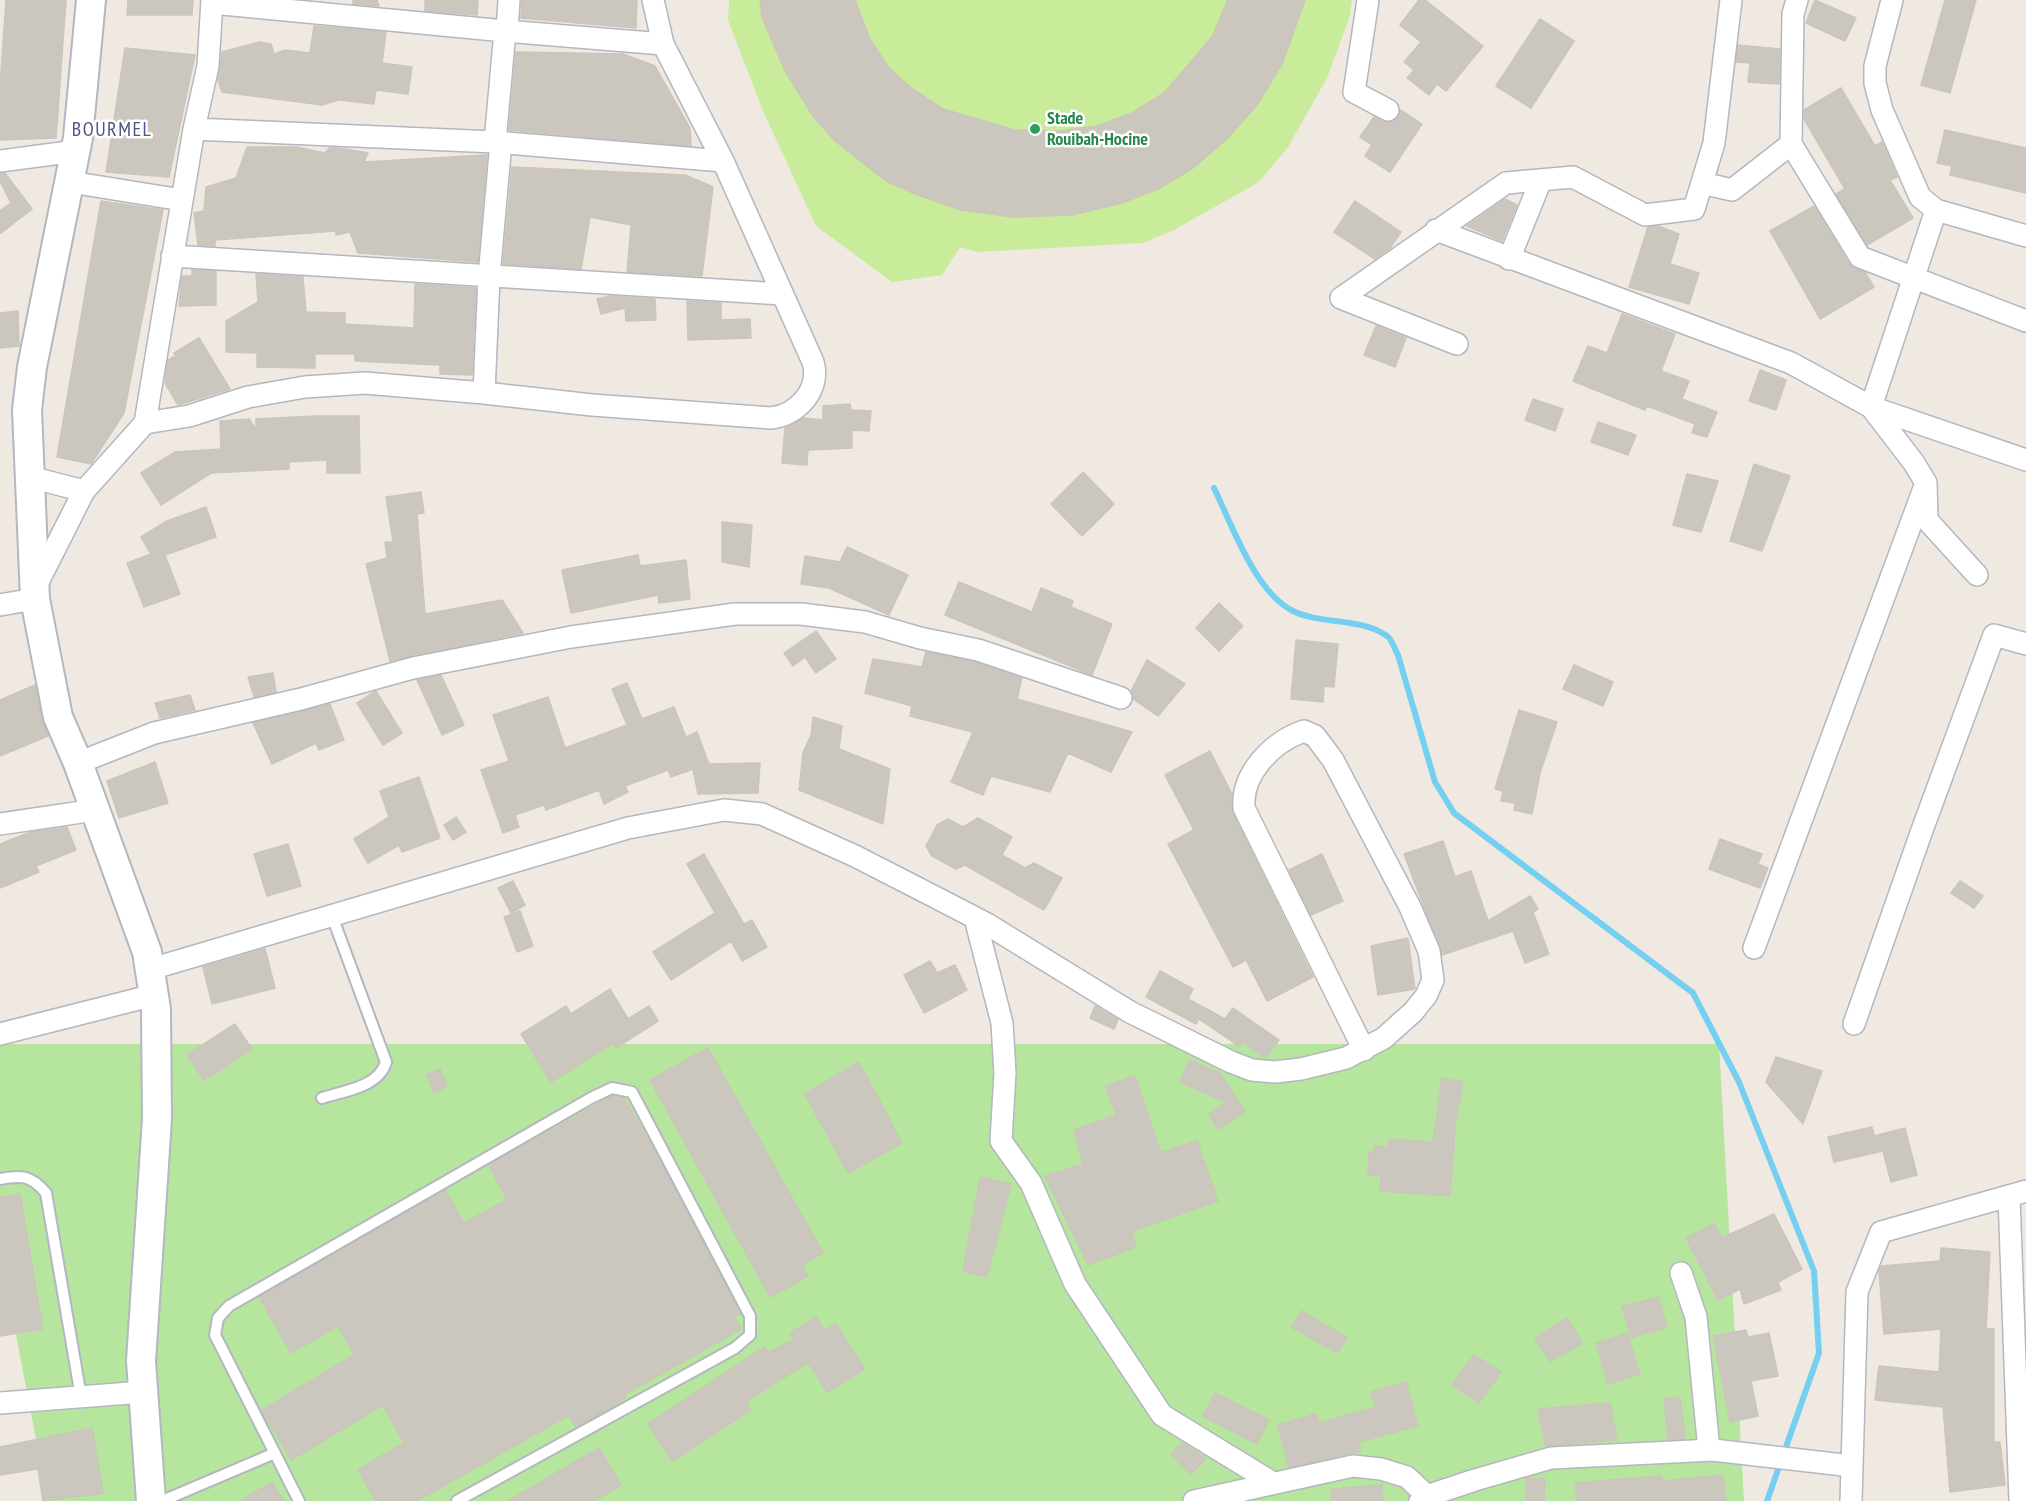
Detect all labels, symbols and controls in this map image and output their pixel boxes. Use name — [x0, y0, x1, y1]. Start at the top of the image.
place label: Stade Rouibah-Hocine — [1047, 108, 1148, 150]
district label: BOURMEL — [72, 118, 152, 142]
marker: Stade Rouibah-Hocine — [1028, 122, 1042, 136]

